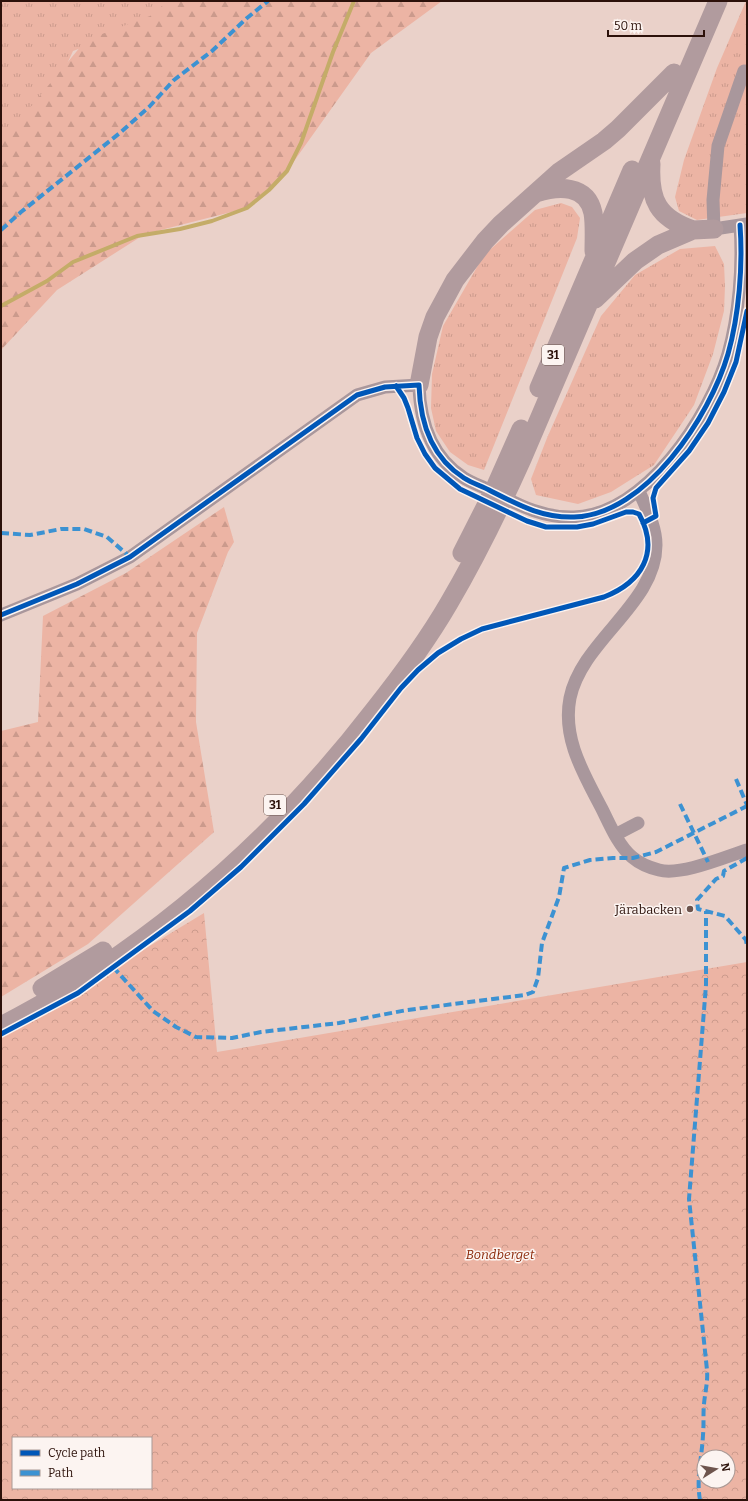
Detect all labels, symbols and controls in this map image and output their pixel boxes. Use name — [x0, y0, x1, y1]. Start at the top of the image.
scale bar — [608, 12, 704, 38]
text: 50 m — [614, 19, 643, 33]
road number: 31 — [542, 345, 564, 365]
road number: 31 — [264, 795, 286, 815]
place label: Järabacken — [614, 902, 683, 917]
marker: Järabacken — [685, 904, 695, 914]
park label: Bondberget — [466, 1247, 535, 1262]
legend — [12, 1437, 152, 1489]
text: Cycle path — [48, 1446, 106, 1460]
north arrow — [696, 1449, 736, 1489]
text: N — [718, 1462, 733, 1473]
text: Path — [48, 1466, 74, 1480]

